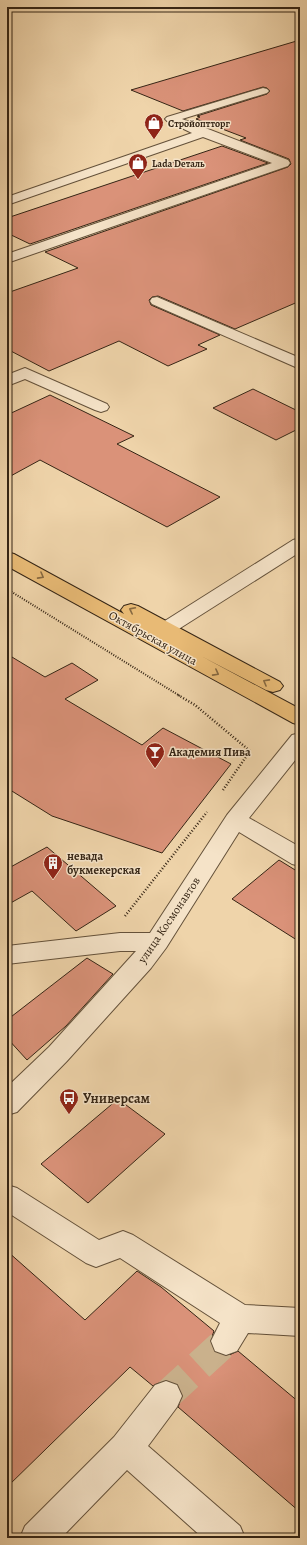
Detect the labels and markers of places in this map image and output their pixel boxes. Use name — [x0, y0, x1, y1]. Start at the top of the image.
shop icon: Стройоптторг — [143, 112, 165, 140]
place label: Стройоптторг — [168, 117, 230, 130]
shop icon: Lada Dеталь — [127, 152, 149, 180]
place label: Lada Dеталь — [152, 157, 205, 170]
bar icon: Академия Пива — [144, 741, 166, 769]
place label: Академия Пива — [168, 744, 251, 760]
place label: невада букмекерская — [67, 848, 140, 878]
building icon: невада букмекерская — [42, 852, 64, 880]
bus stop icon: Универсам — [58, 1087, 80, 1115]
place label: Универсам — [83, 1089, 151, 1108]

